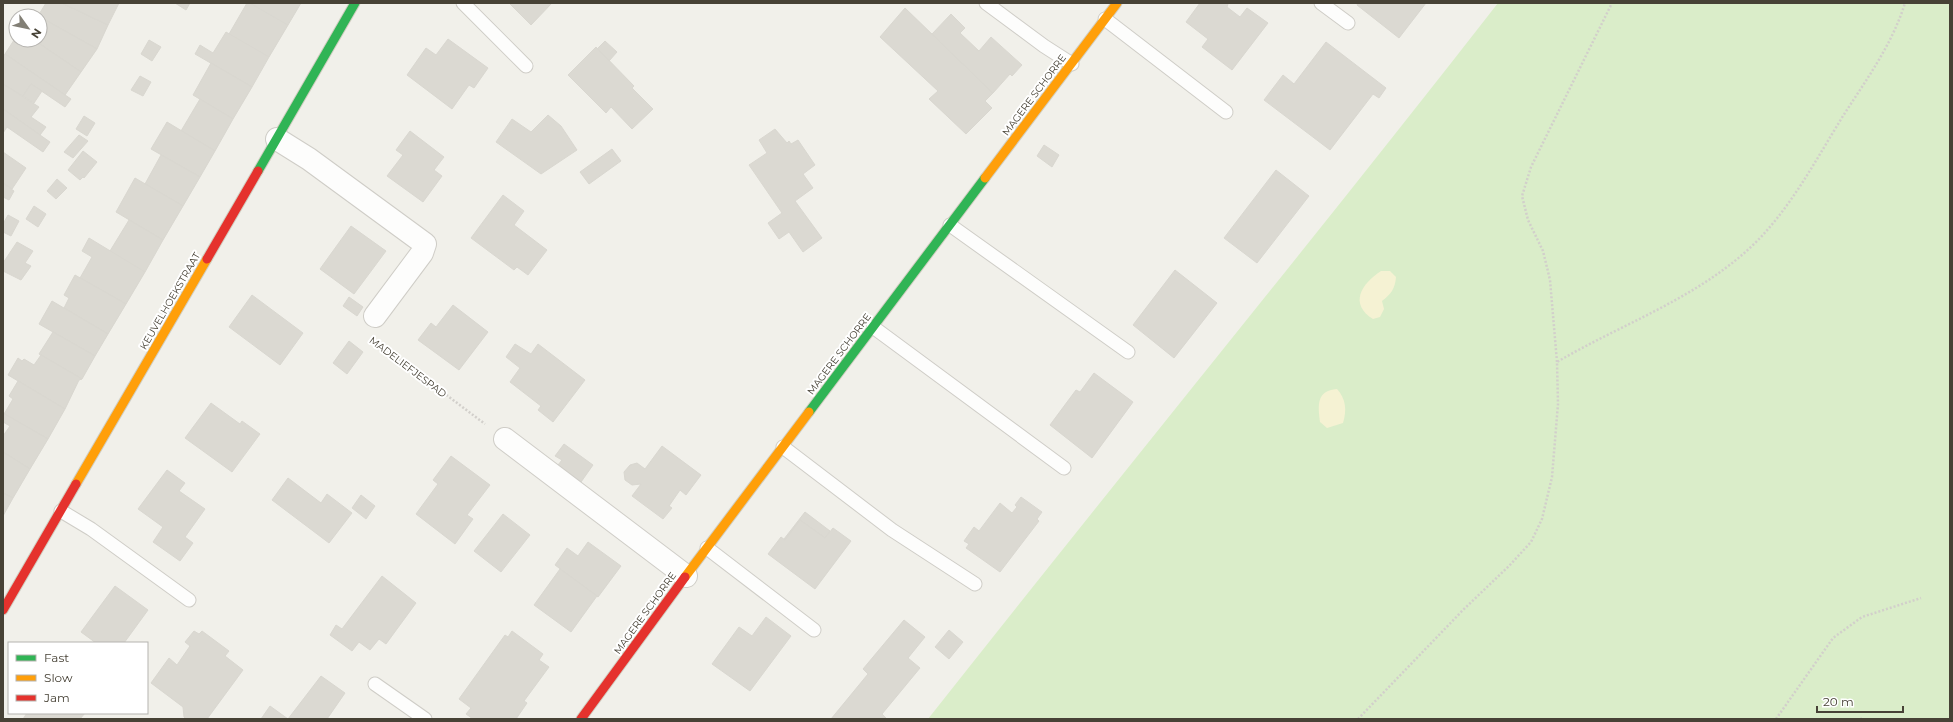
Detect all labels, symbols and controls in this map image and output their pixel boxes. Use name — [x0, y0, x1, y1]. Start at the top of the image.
north arrow — [8, 8, 48, 48]
text: N — [28, 26, 45, 41]
street label: MAGERE SCHORRE — [999, 52, 1069, 138]
street label: KEUVELHOEKSTRAAT — [137, 250, 203, 352]
street label: MAGERE SCHORRE — [804, 311, 874, 397]
street label: MADELIEFJESPAD — [367, 334, 449, 400]
street label: MAGERE SCHORRE — [611, 569, 679, 657]
legend — [8, 642, 148, 714]
text: Fast — [44, 650, 69, 665]
text: Slow — [44, 670, 73, 685]
scale bar — [1817, 688, 1903, 714]
text: Jam — [43, 690, 70, 705]
text: 20 m — [1823, 694, 1854, 709]

